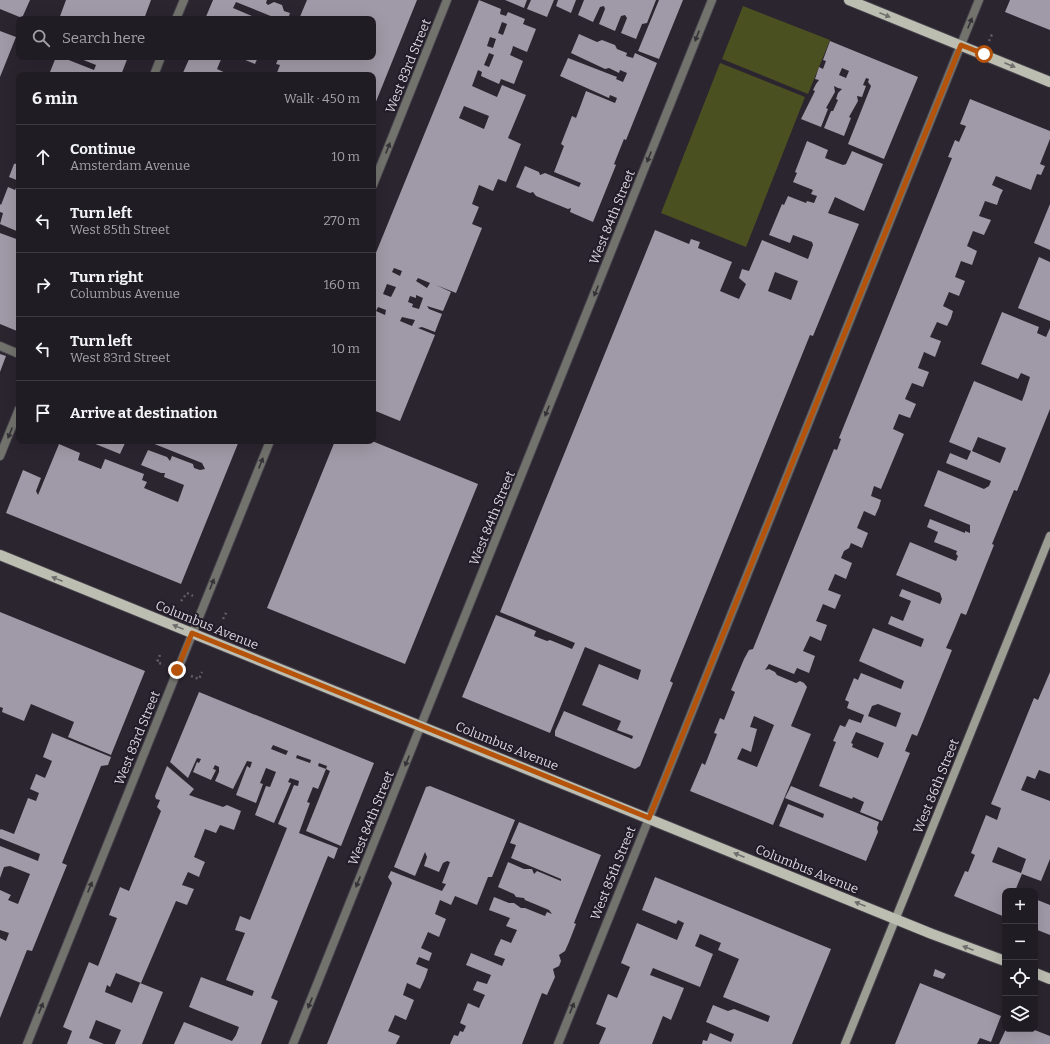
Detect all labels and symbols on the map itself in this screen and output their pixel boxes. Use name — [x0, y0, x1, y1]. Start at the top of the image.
one-way arrow — [880, 12, 892, 18]
street label: West 83rd Street — [382, 16, 434, 115]
one-way arrow — [967, 17, 973, 28]
one-way arrow — [694, 31, 700, 43]
route start — [975, 45, 993, 63]
one-way arrow — [1004, 63, 1016, 69]
one-way arrow — [385, 142, 391, 154]
one-way arrow — [646, 151, 652, 163]
street label: West 84th Street — [586, 167, 638, 266]
one-way arrow — [592, 285, 598, 297]
one-way arrow — [544, 406, 550, 418]
one-way arrow — [6, 427, 12, 439]
one-way arrow — [258, 457, 264, 469]
street label: West 84th Street — [466, 468, 518, 567]
one-way arrow — [51, 576, 62, 582]
one-way arrow — [210, 577, 216, 589]
street label: Columbus Avenue — [153, 597, 261, 653]
one-way arrow — [171, 624, 183, 630]
route end — [168, 661, 186, 679]
street label: West 83rd Street — [111, 688, 163, 787]
street label: Columbus Avenue — [453, 718, 561, 774]
street label: West 86th Street — [910, 736, 962, 835]
one-way arrow — [404, 756, 410, 767]
street label: West 84th Street — [345, 768, 397, 867]
street label: West 85th Street — [587, 824, 639, 922]
street label: Columbus Avenue — [753, 841, 861, 897]
one-way arrow — [734, 852, 745, 858]
one-way arrow — [355, 876, 361, 888]
one-way arrow — [87, 882, 93, 893]
one-way arrow — [854, 901, 865, 907]
one-way arrow — [962, 944, 974, 950]
one-way arrow — [306, 997, 312, 1009]
one-way arrow — [39, 1001, 45, 1013]
one-way arrow — [570, 1001, 576, 1013]

